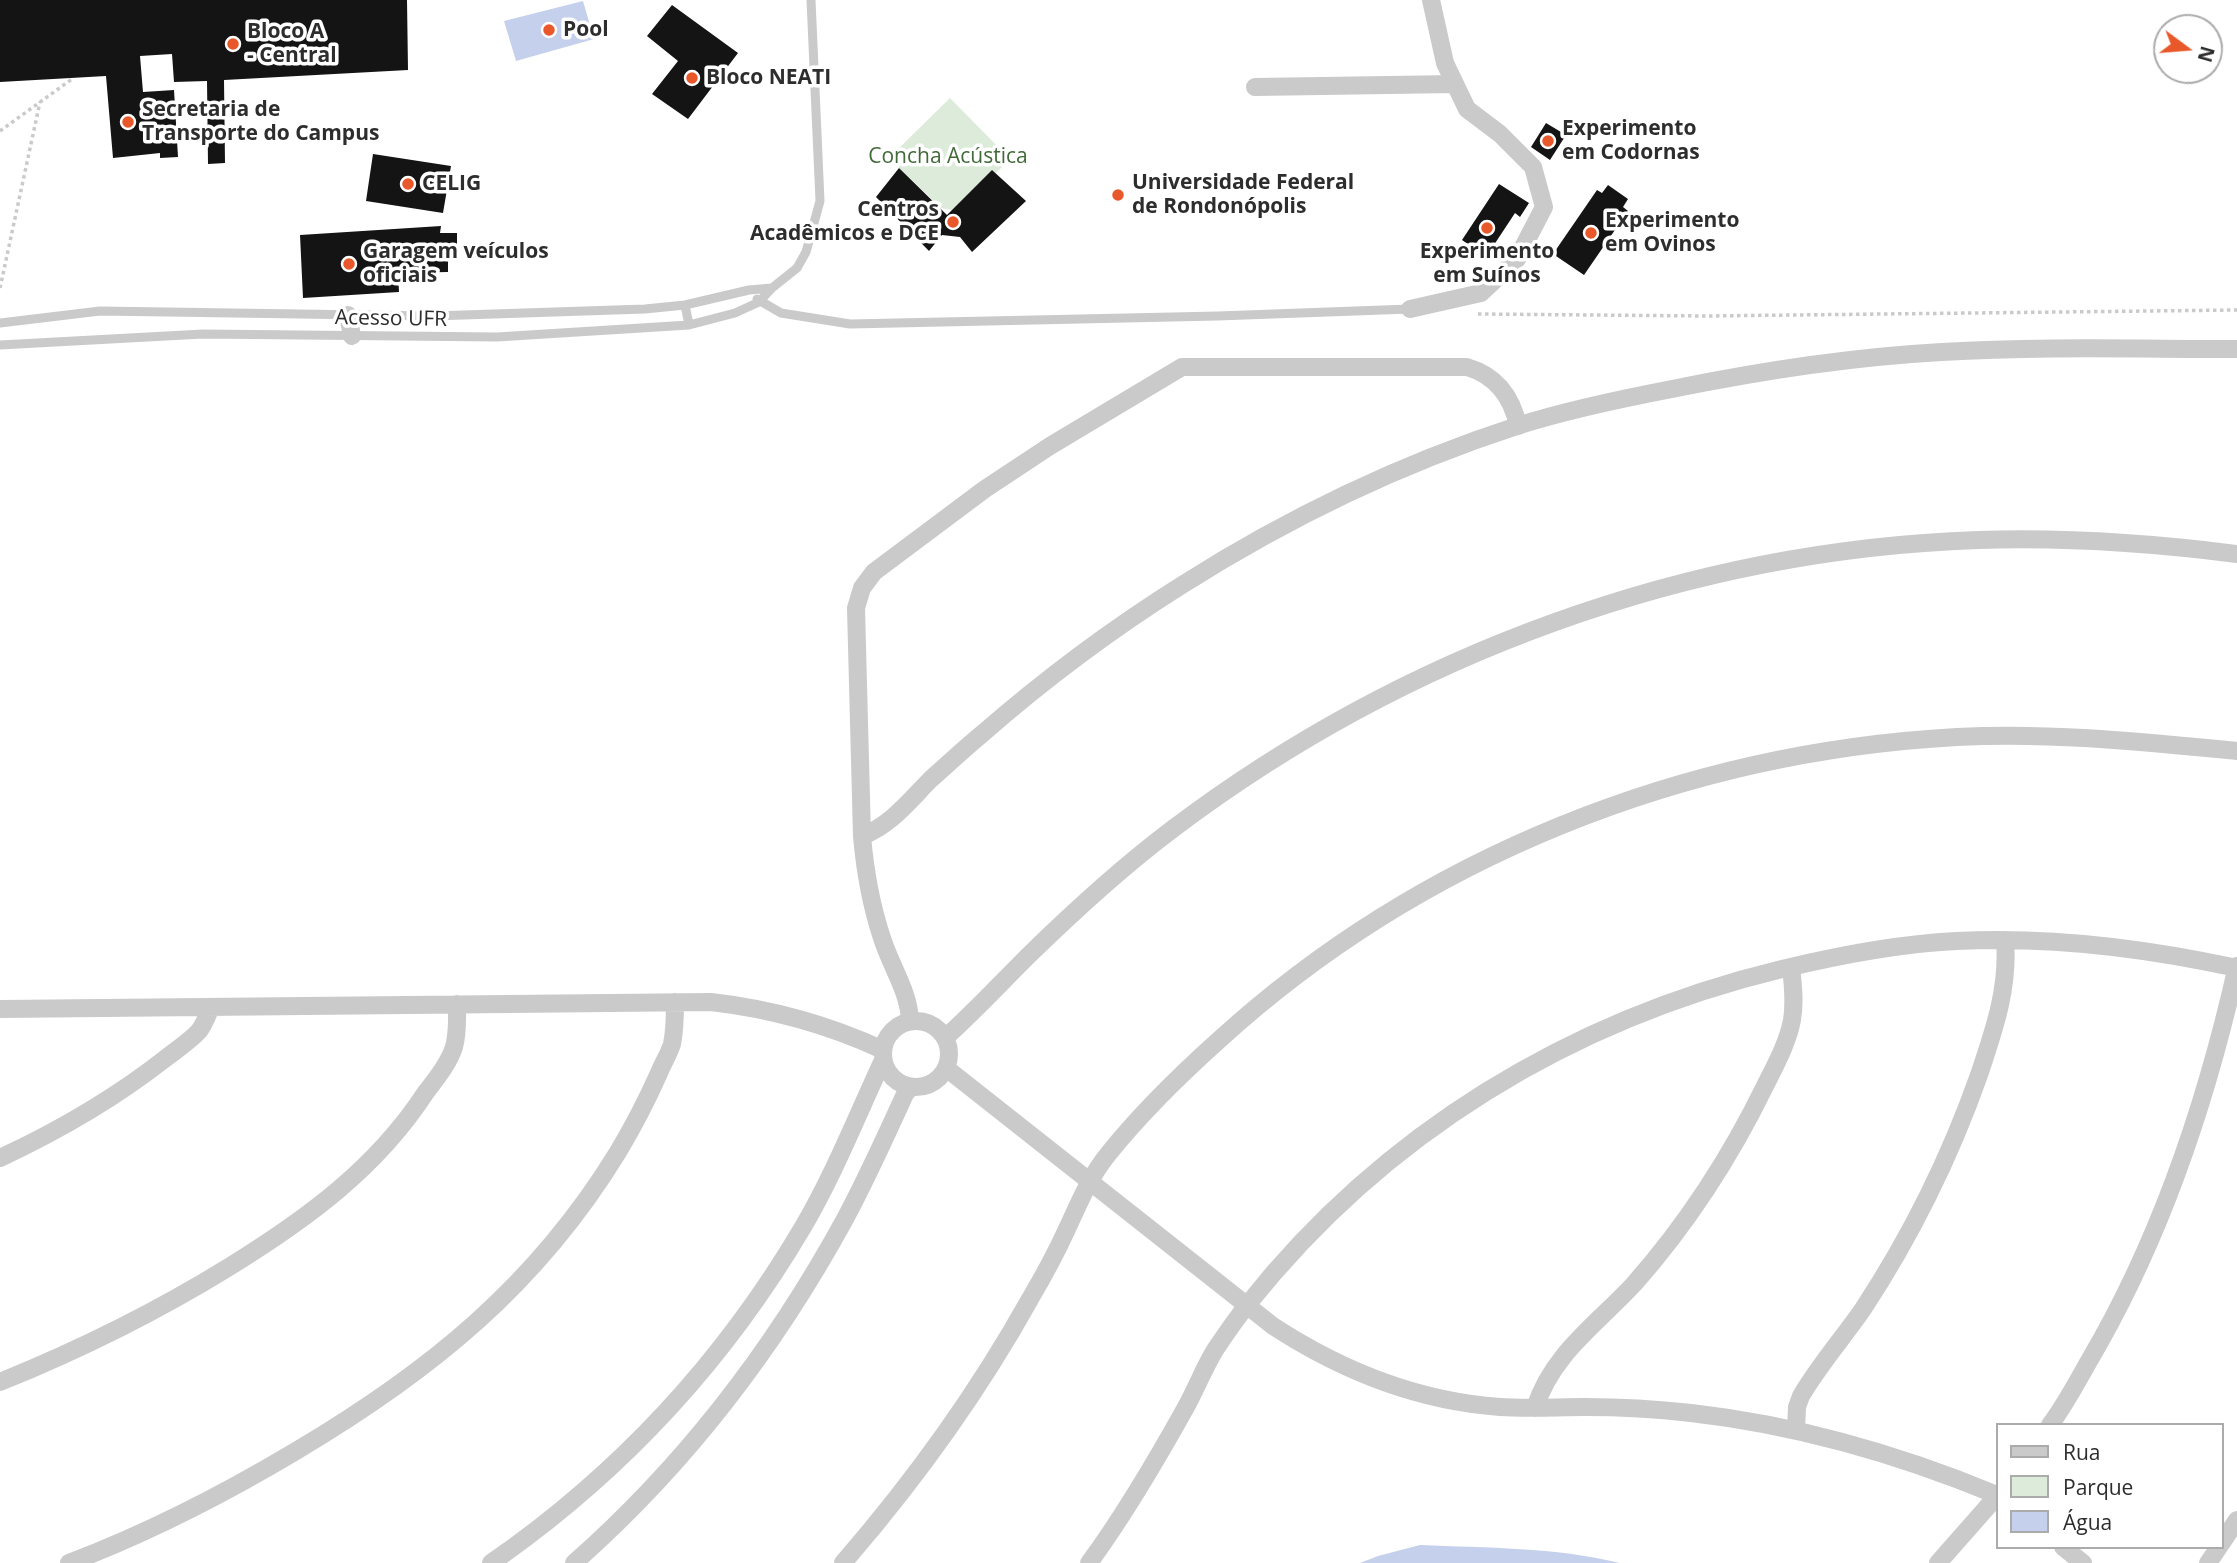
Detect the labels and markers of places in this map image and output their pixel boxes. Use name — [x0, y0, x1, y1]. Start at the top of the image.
place label: Pool — [563, 17, 609, 43]
place label: Bloco A - Central — [247, 19, 337, 69]
marker: Pool — [541, 22, 557, 38]
marker: Bloco A - Central — [225, 36, 241, 52]
place label: Bloco NEATI — [706, 65, 831, 91]
marker: Bloco NEATI — [684, 70, 700, 86]
place label: Secretaria de Transporte do Campus — [142, 97, 379, 147]
marker: Secretaria de Transporte do Campus — [120, 114, 136, 130]
place label: Experimento em Codornas — [1562, 116, 1700, 166]
marker: Experimento em Codornas — [1540, 133, 1556, 149]
place label: Universidade Federal de Rondonópolis — [1132, 170, 1354, 220]
place label: CELIG — [422, 171, 481, 197]
marker: CELIG — [400, 176, 416, 192]
marker: Universidade Federal de Rondonópolis — [1110, 187, 1126, 203]
place label: Centros Acadêmicos e DCE — [750, 197, 939, 247]
place label: Experimento em Ovinos — [1605, 208, 1739, 258]
marker: Centros Acadêmicos e DCE — [945, 214, 961, 230]
marker: Experimento em Suínos — [1479, 220, 1495, 236]
marker: Experimento em Ovinos — [1583, 225, 1599, 241]
place label: Garagem veículos oficiais — [363, 239, 549, 289]
place label: Experimento em Suínos — [1420, 239, 1554, 289]
marker: Garagem veículos oficiais — [341, 256, 357, 272]

